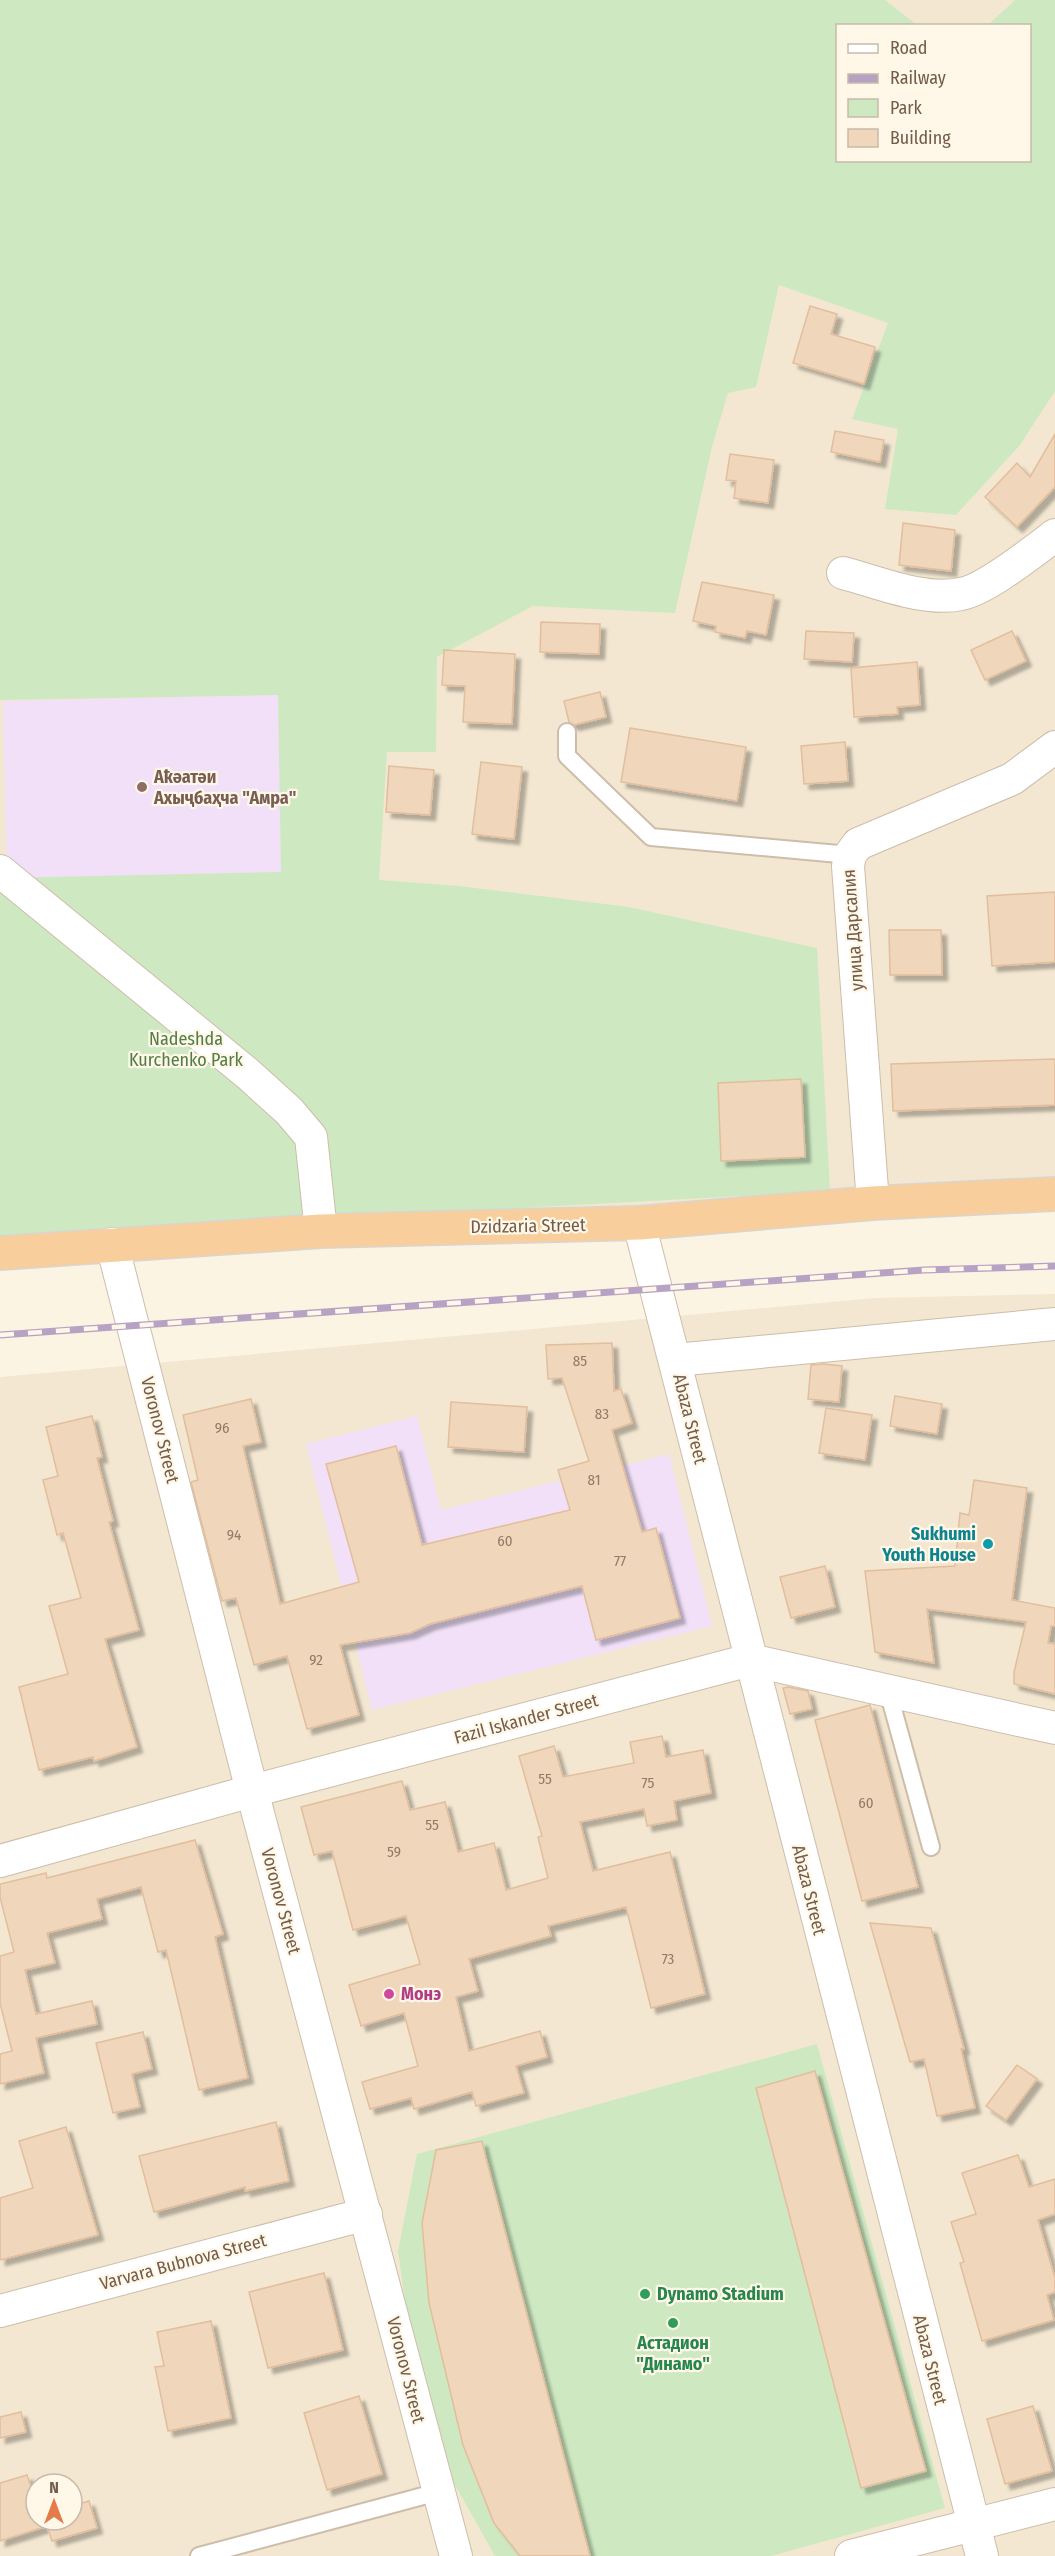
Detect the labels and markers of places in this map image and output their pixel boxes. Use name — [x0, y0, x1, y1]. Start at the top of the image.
place label: Аҟәатәи Ахыҷбаҳча "Амра" — [153, 766, 296, 809]
marker: Аҟәатәи Ахыҷбаҳча "Амра" — [135, 780, 149, 794]
place label: Sukhumi Youth House — [881, 1523, 976, 1566]
marker: Sukhumi Youth House — [981, 1537, 995, 1551]
place label: Монэ — [401, 1983, 441, 2005]
marker: Монэ — [382, 1987, 396, 2001]
place label: Dynamo Stadium — [657, 2283, 784, 2305]
marker: Dynamo Stadium — [638, 2287, 652, 2301]
marker: Астадион "Динамо" — [666, 2316, 680, 2330]
place label: Астадион "Динамо" — [636, 2332, 710, 2375]

